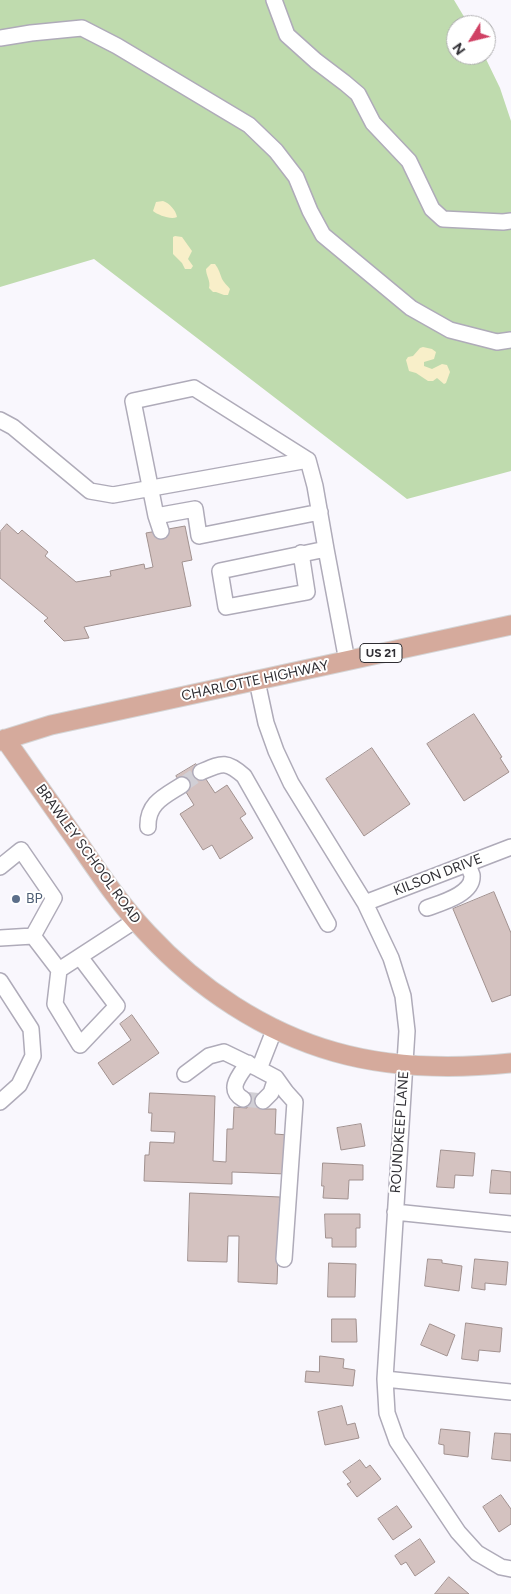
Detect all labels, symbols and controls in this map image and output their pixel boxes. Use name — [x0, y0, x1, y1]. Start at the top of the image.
north arrow — [446, 15, 496, 65]
text: N — [449, 39, 469, 58]
road number: US 21 — [360, 644, 402, 662]
street label: CHARLOTTE HIGHWAY — [180, 657, 330, 705]
street label: BRAWLEY SCHOOL ROAD — [32, 781, 144, 927]
street label: KILSON DRIVE — [391, 850, 485, 900]
place label: BP — [26, 891, 43, 907]
marker: BP — [10, 893, 22, 905]
street label: ROUNDKEEP LANE — [387, 1070, 413, 1194]

